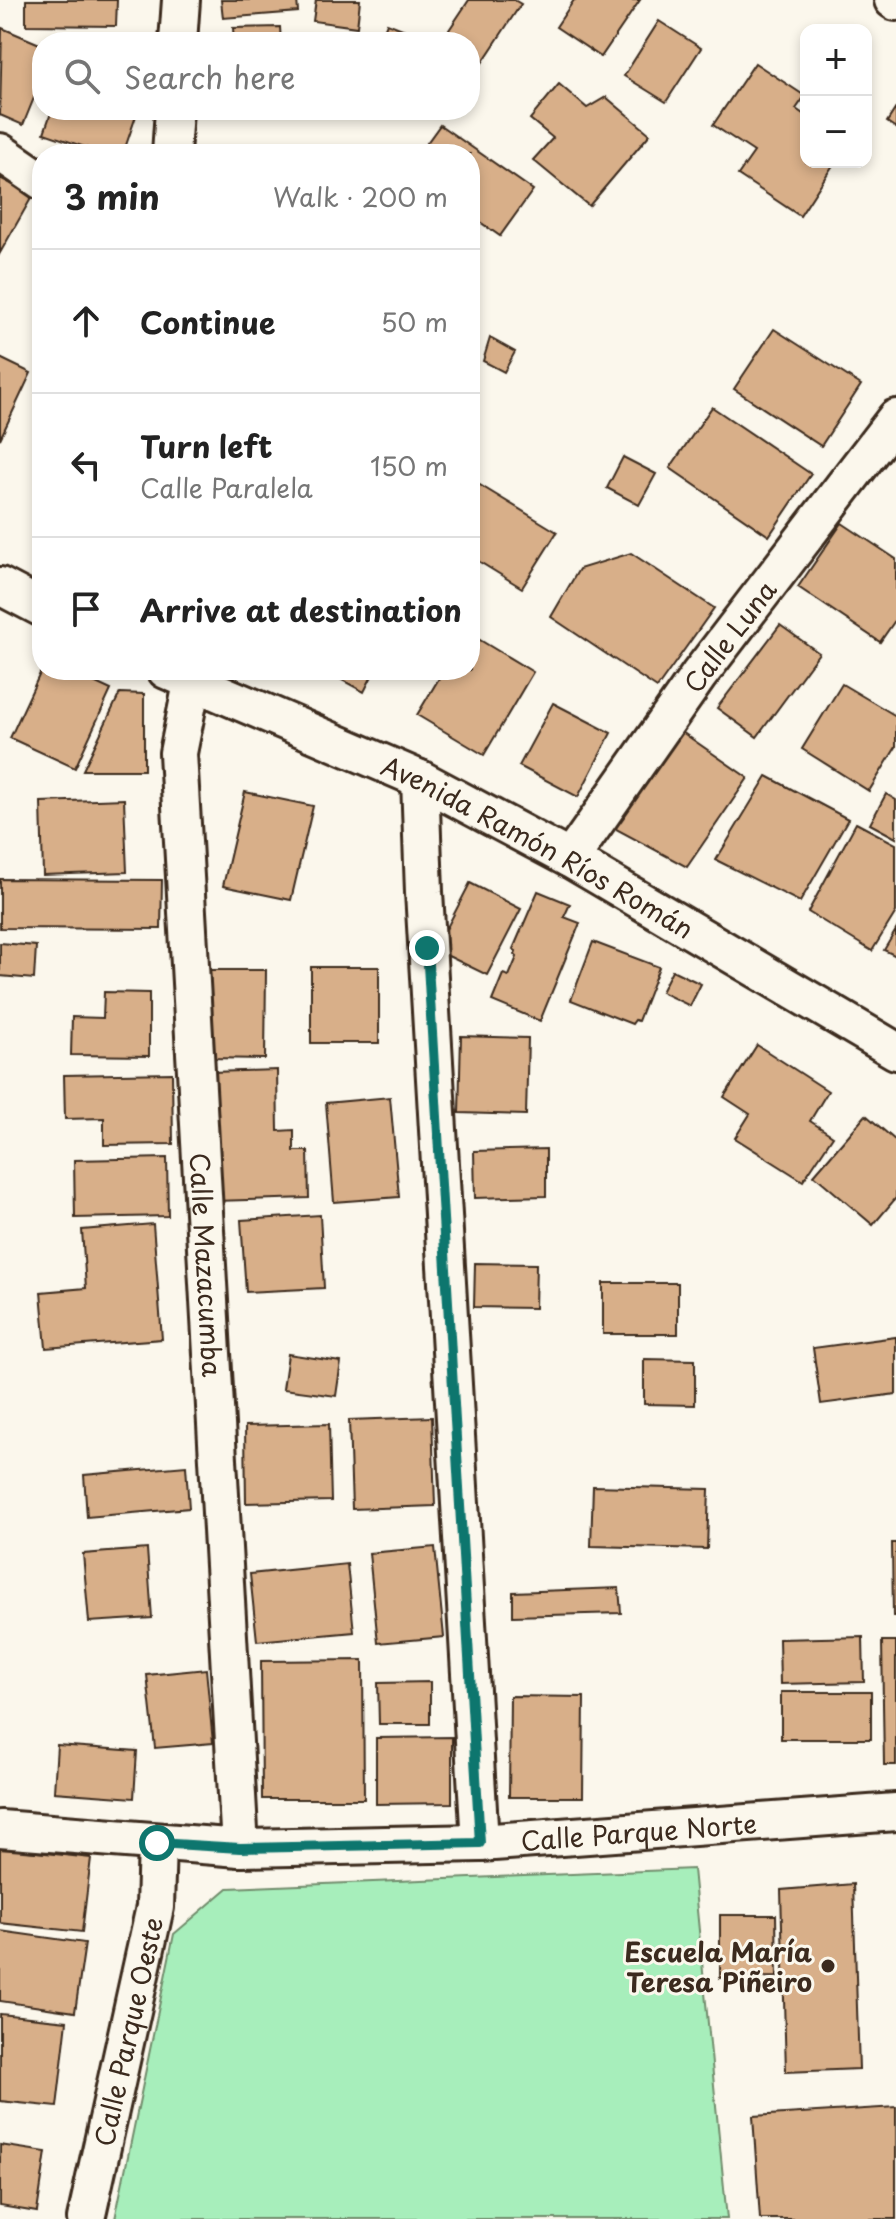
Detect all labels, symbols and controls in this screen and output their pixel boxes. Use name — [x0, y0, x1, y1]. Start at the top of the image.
map controls — [800, 24, 872, 168]
button: + — [800, 24, 872, 96]
search box — [32, 32, 480, 120]
icon: search — [60, 54, 104, 98]
text: Search here — [124, 54, 296, 99]
button: − — [800, 96, 872, 168]
text: 3 min — [64, 170, 160, 222]
text: Walk · 200 m — [273, 177, 448, 216]
icon: ahead — [64, 299, 108, 343]
text: Continue — [140, 299, 275, 344]
text: 50 m — [381, 302, 448, 341]
text: Turn left — [140, 423, 272, 468]
icon: left — [64, 443, 108, 487]
text: 150 m — [370, 446, 448, 485]
text: Calle Paralela — [140, 468, 313, 507]
street label: Calle Luna — [673, 571, 785, 700]
icon: arrive — [64, 587, 108, 631]
text: Arrive at destination — [140, 587, 462, 632]
street label: Avenida Ramón Ríos Román — [376, 745, 701, 947]
route end — [409, 930, 445, 966]
street label: Calle Mazacumba — [181, 1152, 233, 1379]
street label: Calle Parque Norte — [519, 1803, 758, 1859]
route start — [139, 1825, 175, 1861]
street label: Calle Parque Oeste — [83, 1913, 172, 2150]
place label: Escuela María Teresa Piñeiro — [624, 1932, 812, 2001]
marker: Escuela María Teresa Piñeiro — [819, 1957, 837, 1975]

